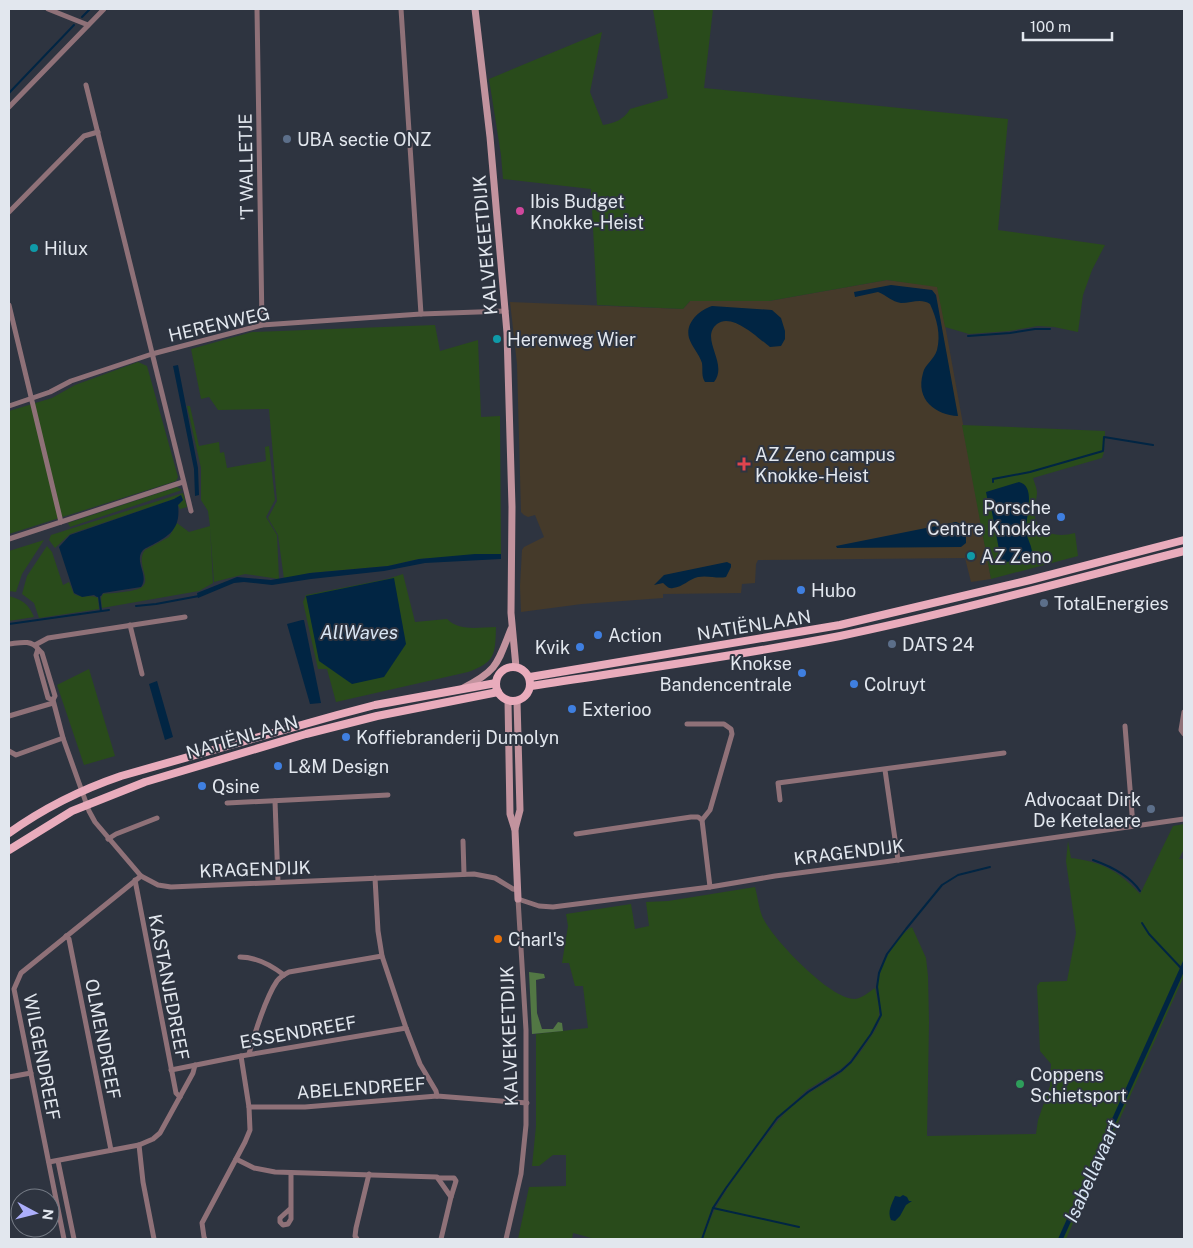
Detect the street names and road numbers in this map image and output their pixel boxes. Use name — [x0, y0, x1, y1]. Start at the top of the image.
street label: 'T WALLETJE — [235, 113, 257, 221]
street label: KALVEKEETDIJK — [468, 174, 502, 316]
street label: HERENWEG — [166, 302, 272, 346]
street label: NATIËNLAAN — [695, 605, 813, 644]
street label: NATIËNLAAN — [183, 710, 300, 763]
street label: KRAGENDIJK — [792, 835, 906, 869]
street label: KRAGENDIJK — [199, 857, 311, 881]
street label: KASTANJEDREEF — [145, 912, 193, 1062]
street label: KALVEKEETDIJK — [496, 965, 522, 1107]
street label: OLMENDREEF — [81, 977, 125, 1101]
street label: WILGENDREEF — [19, 992, 65, 1122]
street label: ESSENDREEF — [238, 1011, 358, 1053]
street label: ABELENDREEF — [296, 1073, 426, 1103]

